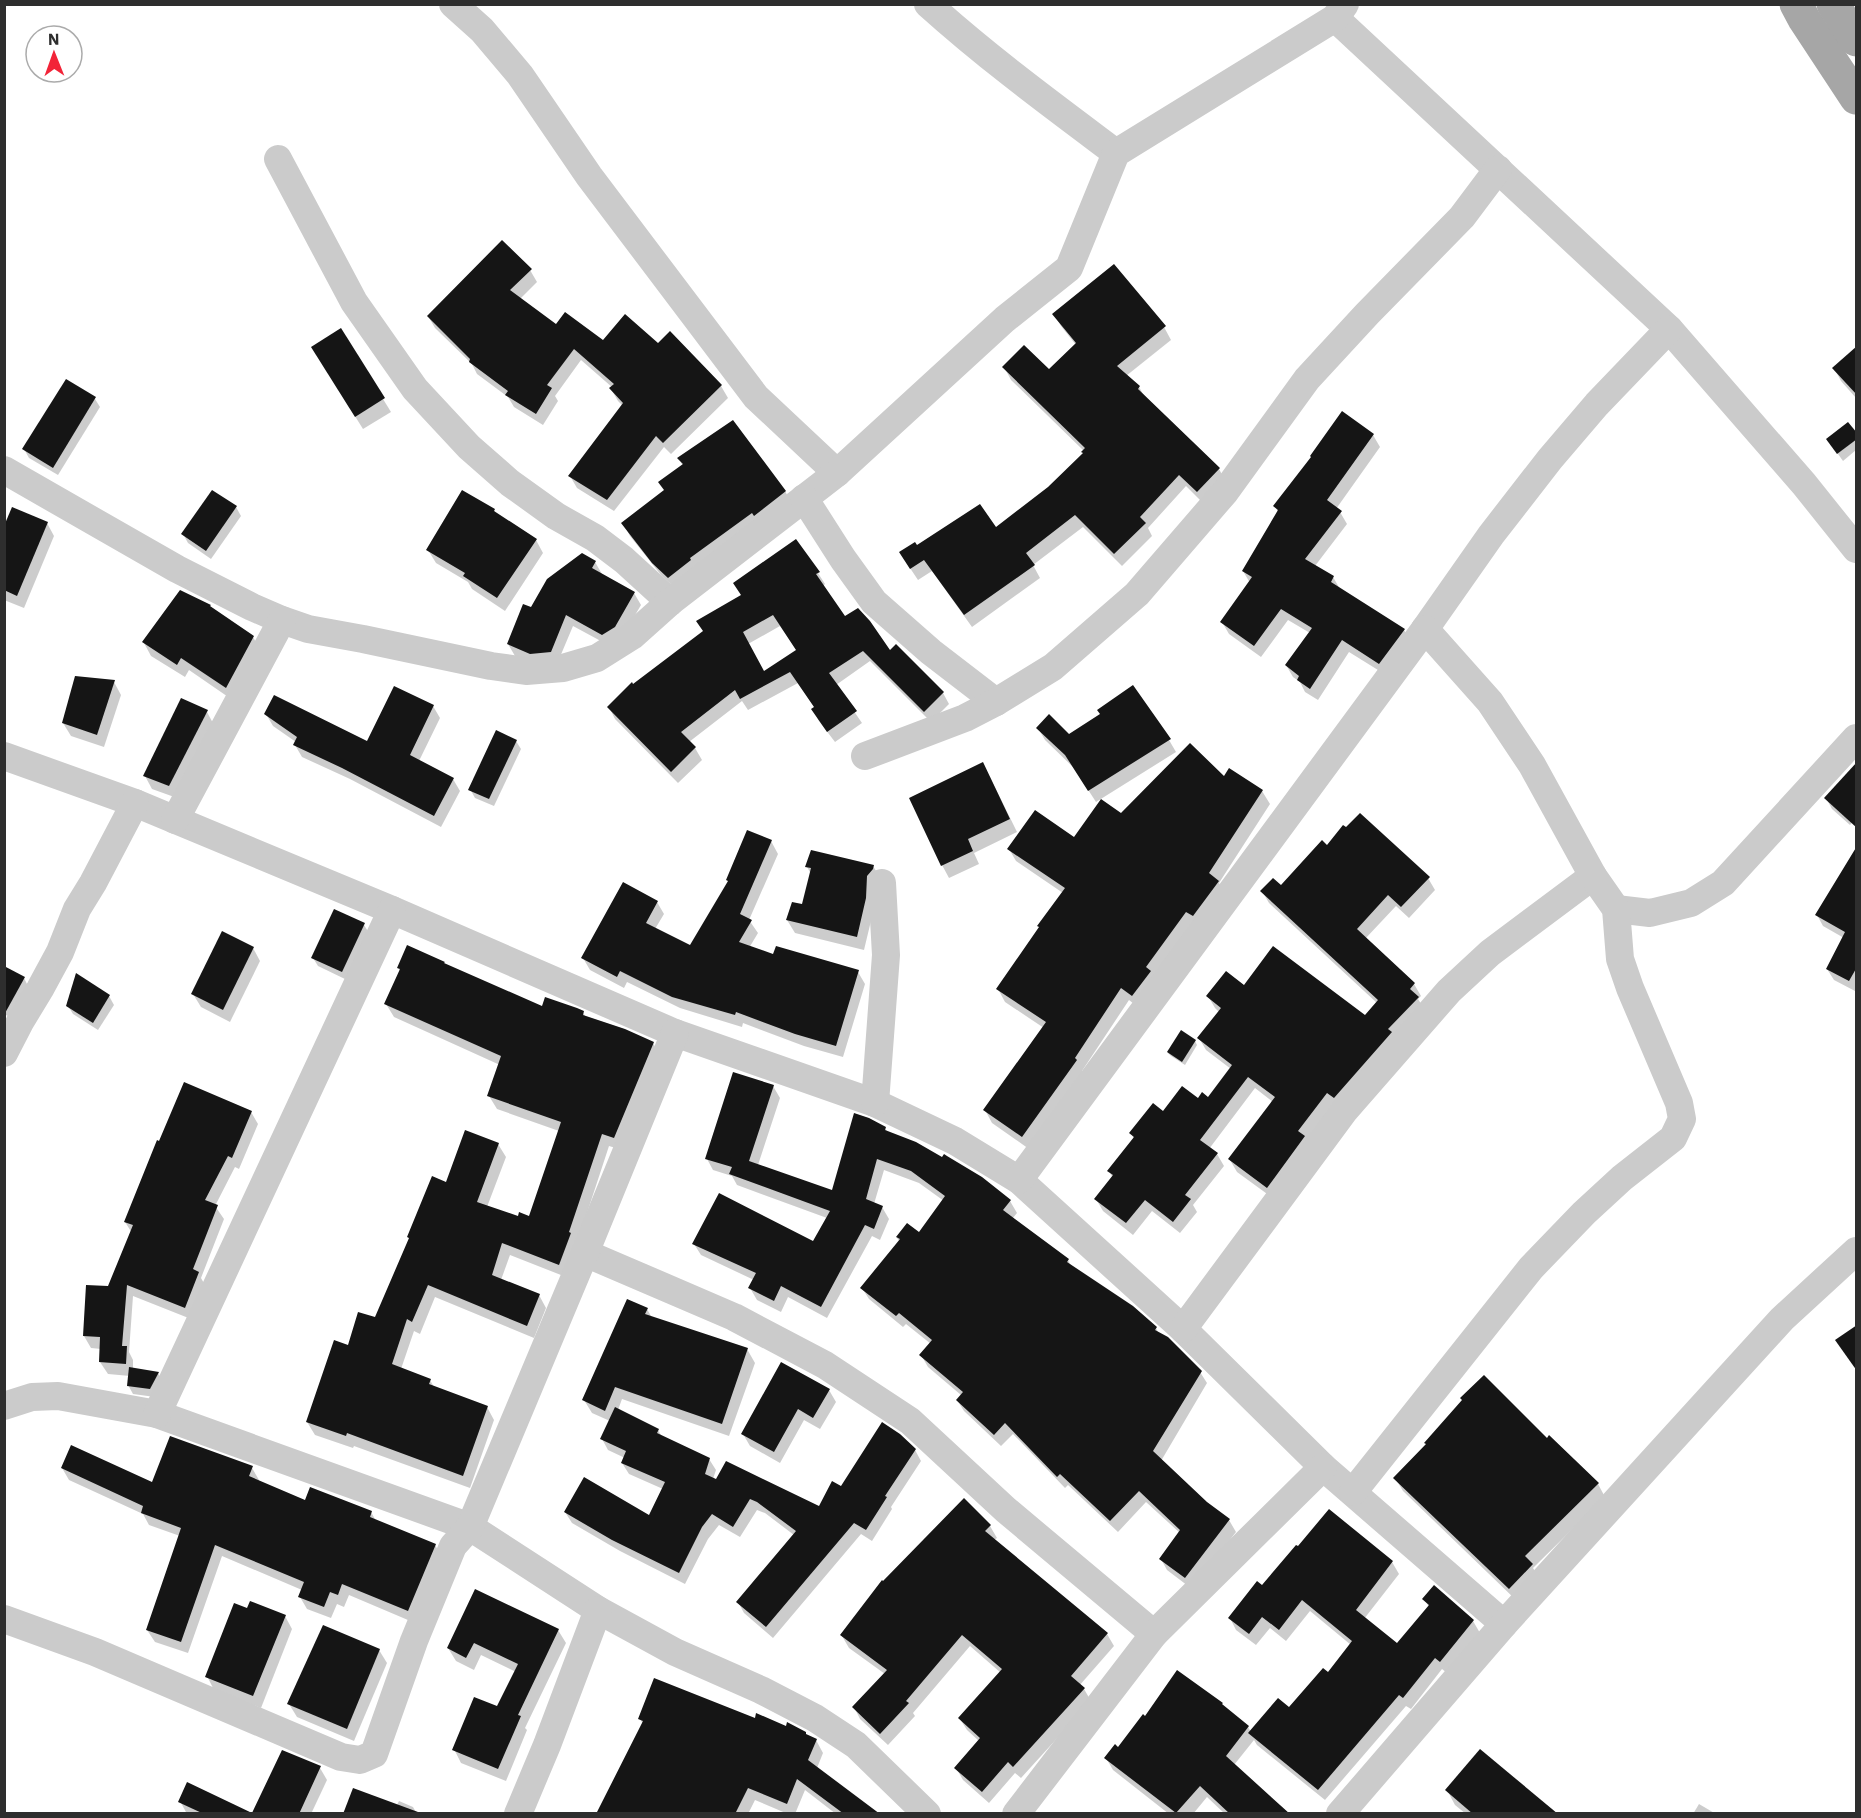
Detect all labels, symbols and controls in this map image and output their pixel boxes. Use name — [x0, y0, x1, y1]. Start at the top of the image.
north arrow — [24, 24, 84, 84]
text: N — [48, 29, 60, 49]

